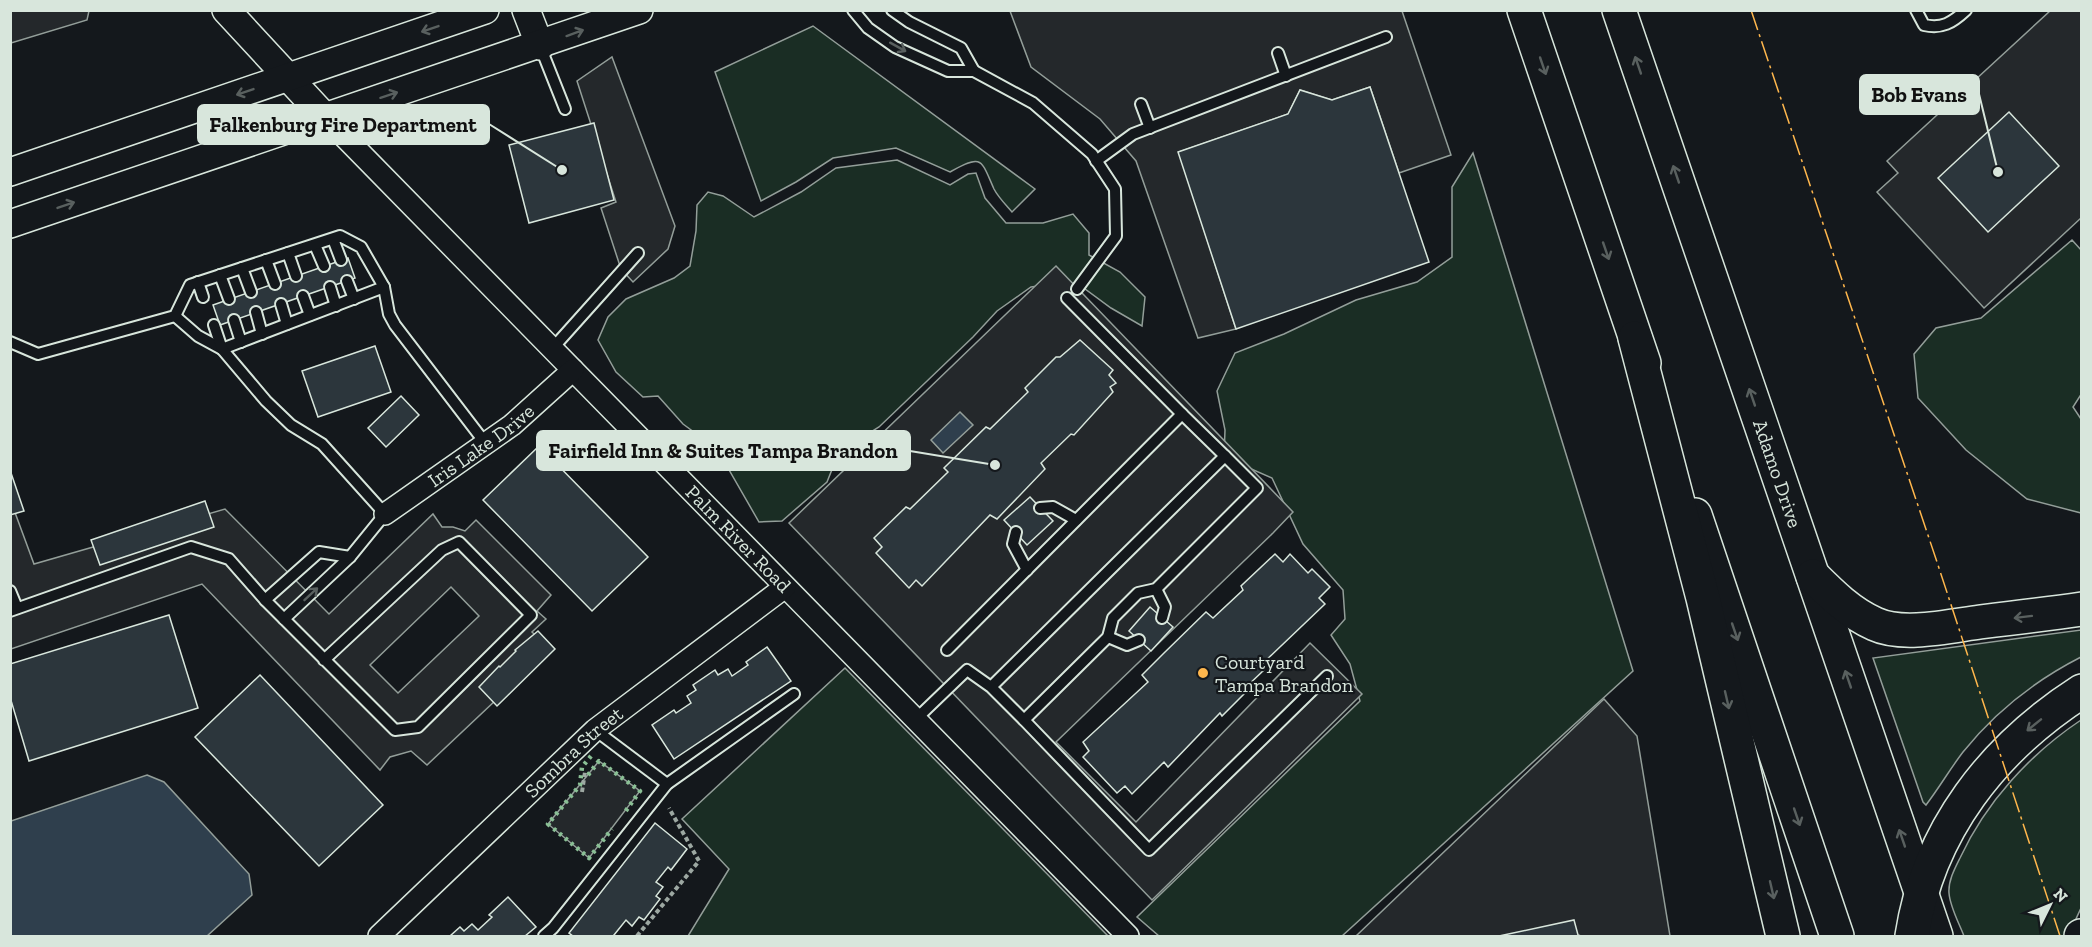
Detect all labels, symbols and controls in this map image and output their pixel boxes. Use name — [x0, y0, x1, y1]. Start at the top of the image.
one-way arrow — [421, 25, 440, 36]
one-way arrow — [565, 27, 583, 38]
one-way arrow — [889, 42, 906, 54]
one-way arrow — [1538, 56, 1549, 75]
one-way arrow — [1632, 56, 1643, 75]
callout: Bob Evans — [1860, 75, 1979, 114]
text: Bob Evans — [1871, 82, 1967, 107]
one-way arrow — [236, 87, 255, 98]
one-way arrow — [379, 88, 398, 99]
callout: Falkenburg Fire Department — [198, 105, 489, 144]
text: Falkenburg Fire Department — [209, 112, 477, 137]
one-way arrow — [1669, 165, 1680, 184]
one-way arrow — [56, 199, 75, 210]
one-way arrow — [1601, 241, 1612, 259]
one-way arrow — [1745, 388, 1756, 407]
street label: Iris Lake Drive — [423, 399, 539, 492]
street label: Adamo Drive — [1748, 416, 1807, 531]
callout: Fairfield Inn & Suites Tampa Brandon — [537, 431, 910, 470]
text: Fairfield Inn & Suites Tampa Brandon — [548, 438, 898, 463]
street label: Palm River Road — [681, 480, 796, 597]
one-way arrow — [304, 586, 319, 601]
one-way arrow — [2014, 611, 2034, 622]
one-way arrow — [1730, 622, 1741, 641]
place label: Courtyard Tampa Brandon — [1215, 650, 1354, 697]
marker: Courtyard Tampa Brandon — [1196, 666, 1210, 680]
one-way arrow — [1842, 670, 1853, 689]
one-way arrow — [1722, 690, 1734, 709]
street label: Sombra Street — [520, 701, 628, 803]
one-way arrow — [2026, 719, 2042, 732]
one-way arrow — [1792, 807, 1803, 826]
one-way arrow — [1896, 829, 1907, 848]
north arrow — [2020, 875, 2080, 935]
one-way arrow — [1767, 880, 1779, 899]
text: N — [2050, 884, 2072, 906]

